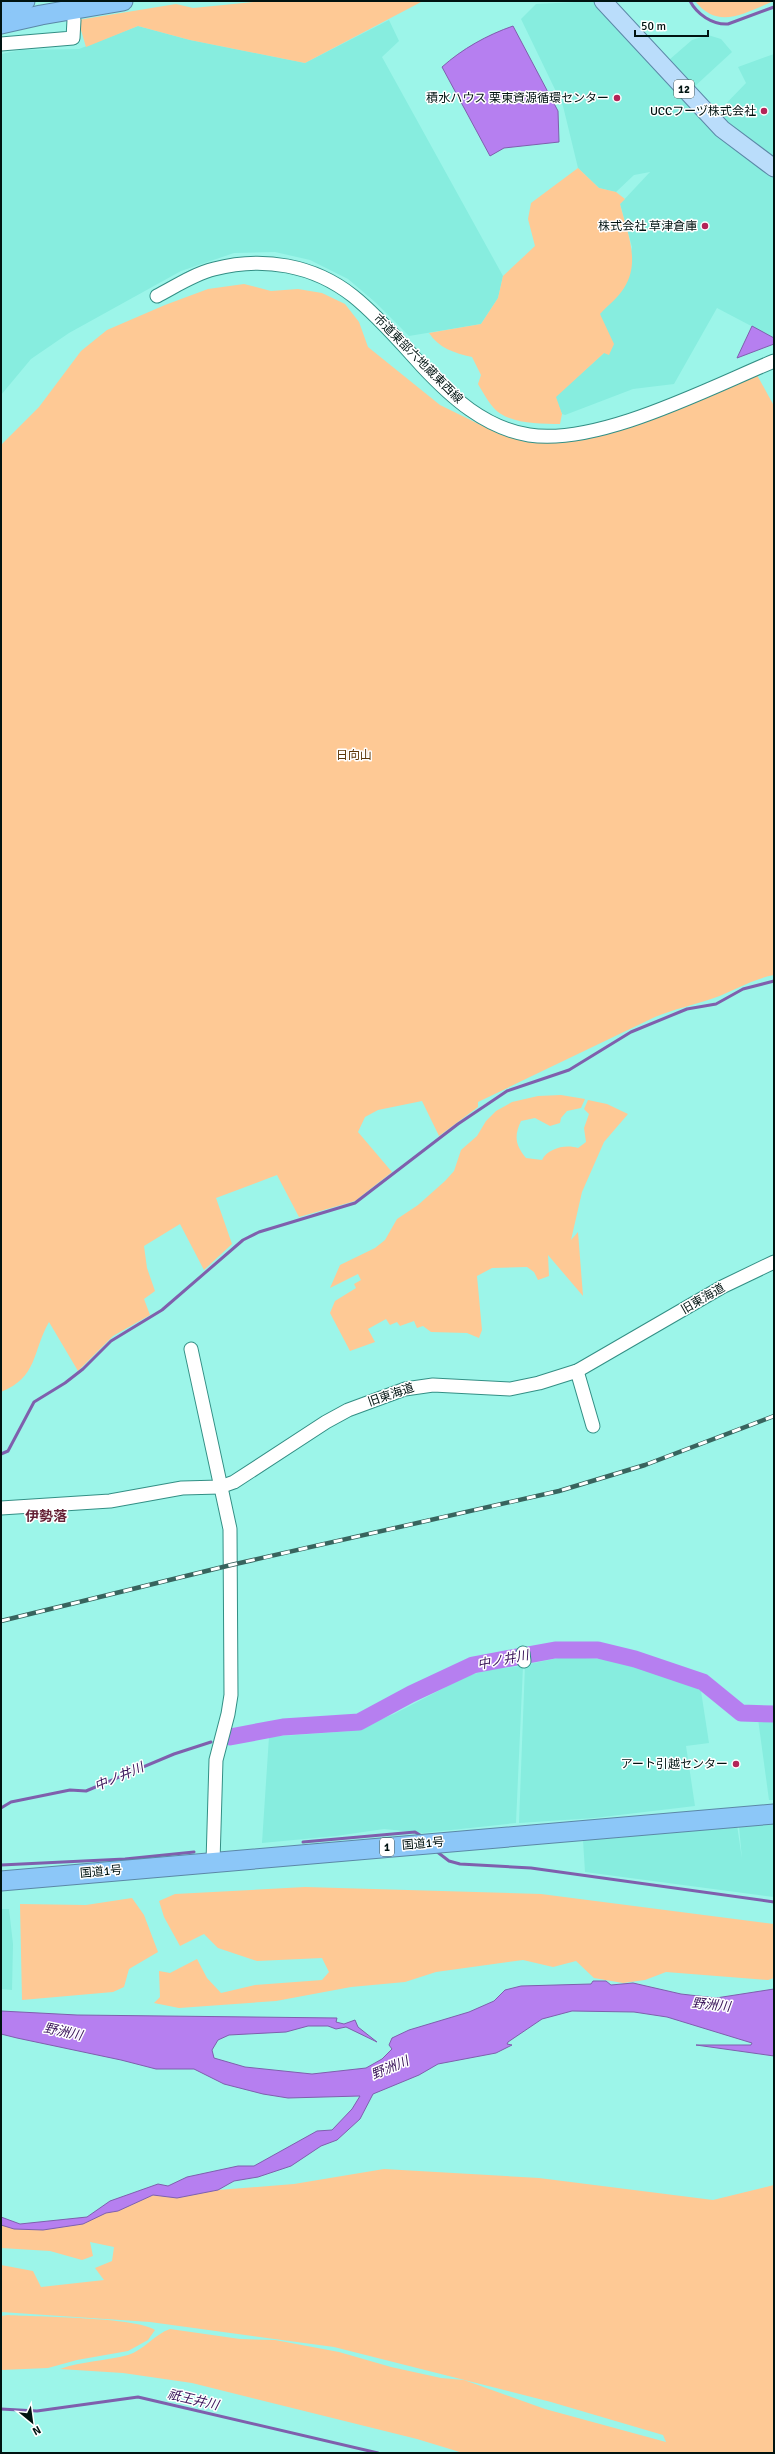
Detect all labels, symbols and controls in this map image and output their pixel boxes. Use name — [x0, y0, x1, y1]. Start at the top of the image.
scale bar — [635, 12, 708, 38]
text: 50 m — [641, 19, 666, 34]
road number: 12 — [674, 80, 694, 98]
place label: 積水ハウス 栗東資源循環センター — [426, 91, 609, 106]
marker: 積水ハウス 栗東資源循環センター — [612, 93, 622, 103]
place label: UCCフーヅ株式会社 — [650, 104, 756, 119]
marker: UCCフーヅ株式会社 — [759, 106, 769, 116]
place label: 株式会社 草津倉庫 — [598, 219, 697, 234]
marker: 株式会社 草津倉庫 — [700, 221, 710, 231]
street label: 市道東部六地蔵東西線 — [370, 311, 466, 407]
park label: 日向山 — [336, 748, 372, 763]
street label: 旧東海道 — [678, 1281, 728, 1317]
street label: 旧東海道 — [366, 1380, 416, 1410]
district label: 伊勢落 — [25, 1508, 68, 1525]
water label: 中ノ井川 — [476, 1647, 532, 1673]
place label: アート引越センター — [621, 1757, 728, 1772]
water label: 中ノ井川 — [92, 1759, 148, 1795]
marker: アート引越センター — [731, 1759, 741, 1769]
street label: 国道1号 — [401, 1835, 445, 1853]
road number: 1 — [380, 1838, 394, 1856]
street label: 国道1号 — [79, 1863, 123, 1881]
water label: 野洲川 — [691, 1995, 733, 2015]
water label: 野洲川 — [42, 2020, 86, 2044]
water label: 野洲川 — [369, 2052, 413, 2083]
water label: 祇王井川 — [166, 2386, 222, 2414]
north arrow — [12, 2402, 52, 2442]
text: N — [30, 2423, 43, 2438]

